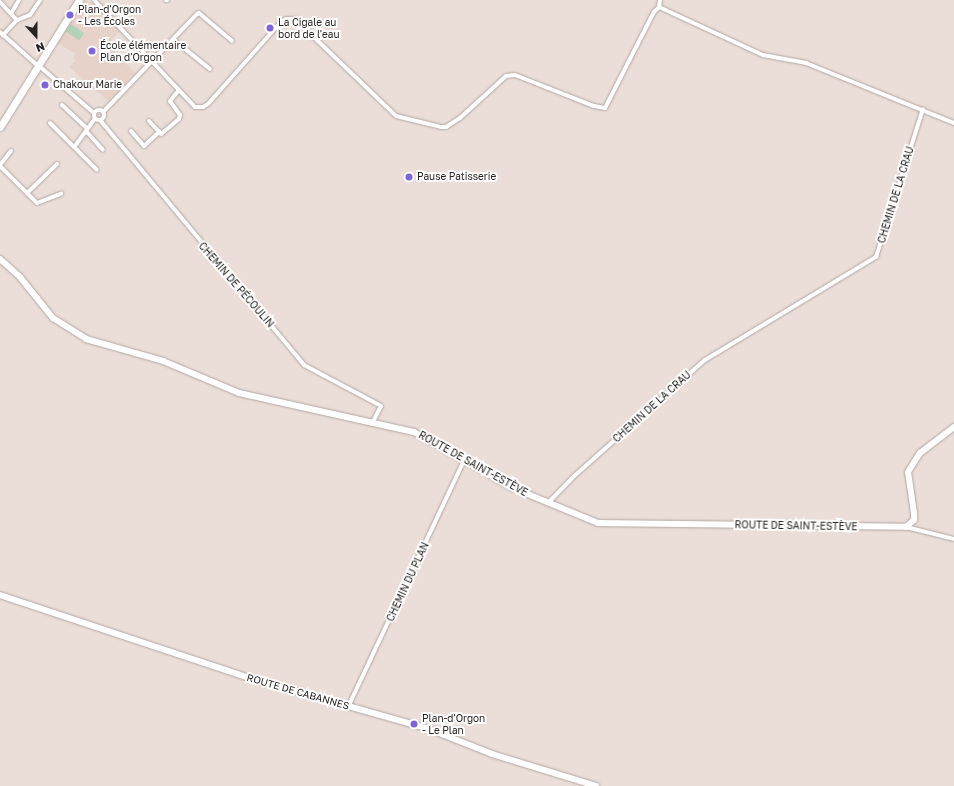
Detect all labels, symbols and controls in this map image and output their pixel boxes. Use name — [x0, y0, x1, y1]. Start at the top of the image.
place label: Plan-d'Orgon - Les Écoles — [78, 3, 141, 26]
marker: Plan-d'Orgon - Les Écoles — [65, 10, 75, 20]
north arrow — [16, 16, 56, 56]
place label: La Cigale au bord de l'eau — [278, 16, 339, 40]
marker: La Cigale au bord de l'eau — [265, 23, 275, 33]
place label: École élémentaire Plan d'Orgon — [100, 39, 186, 62]
text: N — [34, 40, 47, 55]
marker: École élémentaire Plan d'Orgon — [87, 46, 97, 56]
place label: Chakour Marie — [53, 79, 122, 91]
marker: Chakour Marie — [40, 80, 50, 90]
street label: CHEMIN DE LA CRAU — [876, 145, 916, 245]
place label: Pause Patisserie — [417, 171, 496, 183]
marker: Pause Patisserie — [404, 172, 414, 182]
street label: CHEMIN DE PÉCOULIN — [196, 240, 276, 330]
street label: CHEMIN DE LA CRAU — [611, 369, 693, 445]
street label: ROUTE DE SAINT-ESTÈVE — [416, 429, 530, 499]
street label: ROUTE DE SAINT-ESTÈVE — [734, 519, 858, 533]
street label: CHEMIN DU PLAN — [384, 540, 432, 624]
street label: ROUTE DE CABANNES — [245, 672, 351, 712]
place label: Plan-d'Orgon - Le Plan — [422, 712, 485, 736]
marker: Plan-d'Orgon - Le Plan — [409, 719, 419, 729]

